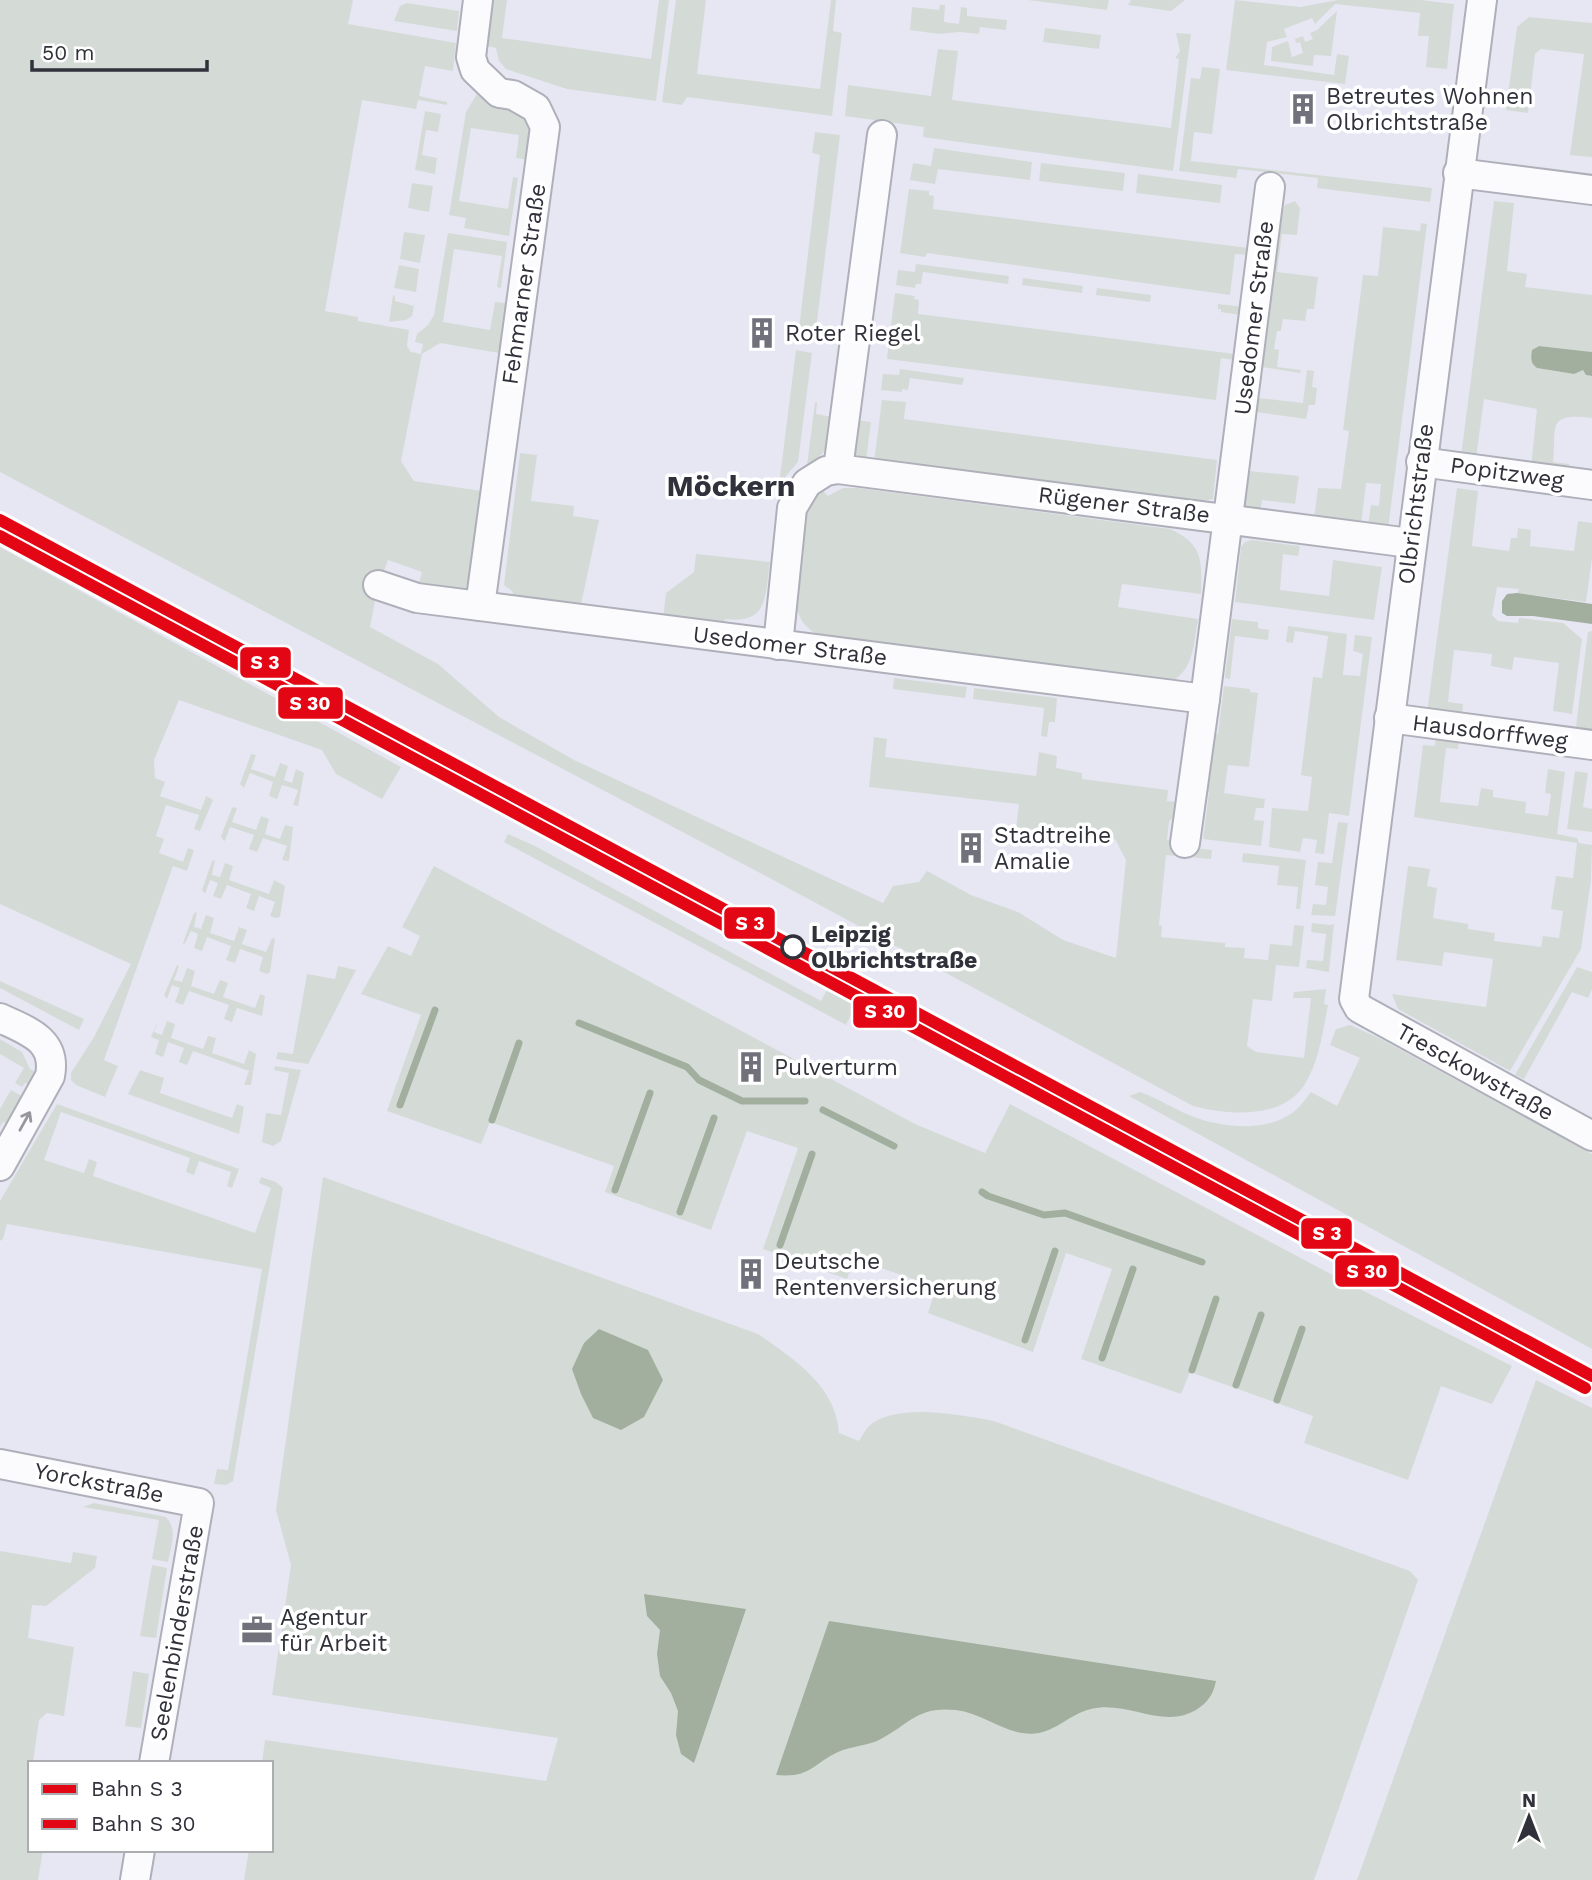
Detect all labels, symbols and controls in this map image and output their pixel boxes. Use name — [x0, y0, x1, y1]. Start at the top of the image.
scale bar — [32, 28, 206, 72]
text: 50 m — [42, 40, 94, 65]
place label: Betreutes Wohnen Olbrichtstraße — [1326, 83, 1533, 136]
building icon: Betreutes Wohnen Olbrichtstraße — [1286, 92, 1320, 126]
street label: Fehmarner Straße — [497, 182, 551, 386]
street label: Usedomer Straße — [1229, 219, 1279, 417]
building icon: Roter Riegel — [745, 316, 779, 350]
place label: Roter Riegel — [785, 320, 920, 347]
street label: Olbrichtstraße — [1393, 422, 1439, 586]
street label: Popitzweg — [1448, 452, 1566, 494]
district label: Möckern — [667, 468, 795, 503]
street label: Rügener Straße — [1037, 481, 1211, 529]
street label: Usedomer Straße — [691, 621, 889, 671]
line badge: S 3 — [239, 646, 292, 679]
text: S 3 — [251, 651, 279, 674]
line badge: S 30 — [277, 686, 344, 720]
text: S 30 — [289, 692, 331, 715]
street label: Hausdorffweg — [1411, 709, 1570, 755]
place label: Stadtreihe Amalie — [994, 822, 1111, 875]
building icon: Stadtreihe Amalie — [954, 831, 988, 865]
line badge: S 3 — [723, 906, 776, 940]
text: S 3 — [736, 912, 764, 935]
place label: Leipzig Olbrichtstraße — [811, 921, 977, 974]
marker: Leipzig Olbrichtstraße — [781, 935, 805, 959]
line badge: S 30 — [852, 995, 918, 1029]
text: S 30 — [864, 1000, 906, 1023]
street label: Tresckowstraße — [1392, 1018, 1558, 1126]
building icon: Pulverturm — [734, 1050, 768, 1084]
place label: Pulverturm — [774, 1054, 898, 1081]
one-way arrow — [18, 1112, 32, 1132]
line badge: S 3 — [1300, 1217, 1353, 1250]
text: S 3 — [1313, 1222, 1341, 1245]
place label: Deutsche Rentenversicherung — [774, 1248, 997, 1301]
line badge: S 30 — [1334, 1254, 1400, 1288]
building icon: Deutsche Rentenversicherung — [734, 1257, 768, 1291]
text: S 30 — [1346, 1260, 1388, 1283]
street label: Yorckstraße — [32, 1457, 166, 1509]
street label: Seelenbinderstraße — [145, 1523, 209, 1743]
place label: Agentur für Arbeit — [280, 1604, 387, 1657]
office icon: Agentur für Arbeit — [240, 1613, 274, 1647]
legend — [28, 1761, 273, 1852]
text: Bahn S 3 — [91, 1776, 183, 1801]
north arrow — [1494, 1782, 1564, 1852]
text: N — [1522, 1789, 1536, 1812]
text: Bahn S 30 — [91, 1811, 196, 1836]

